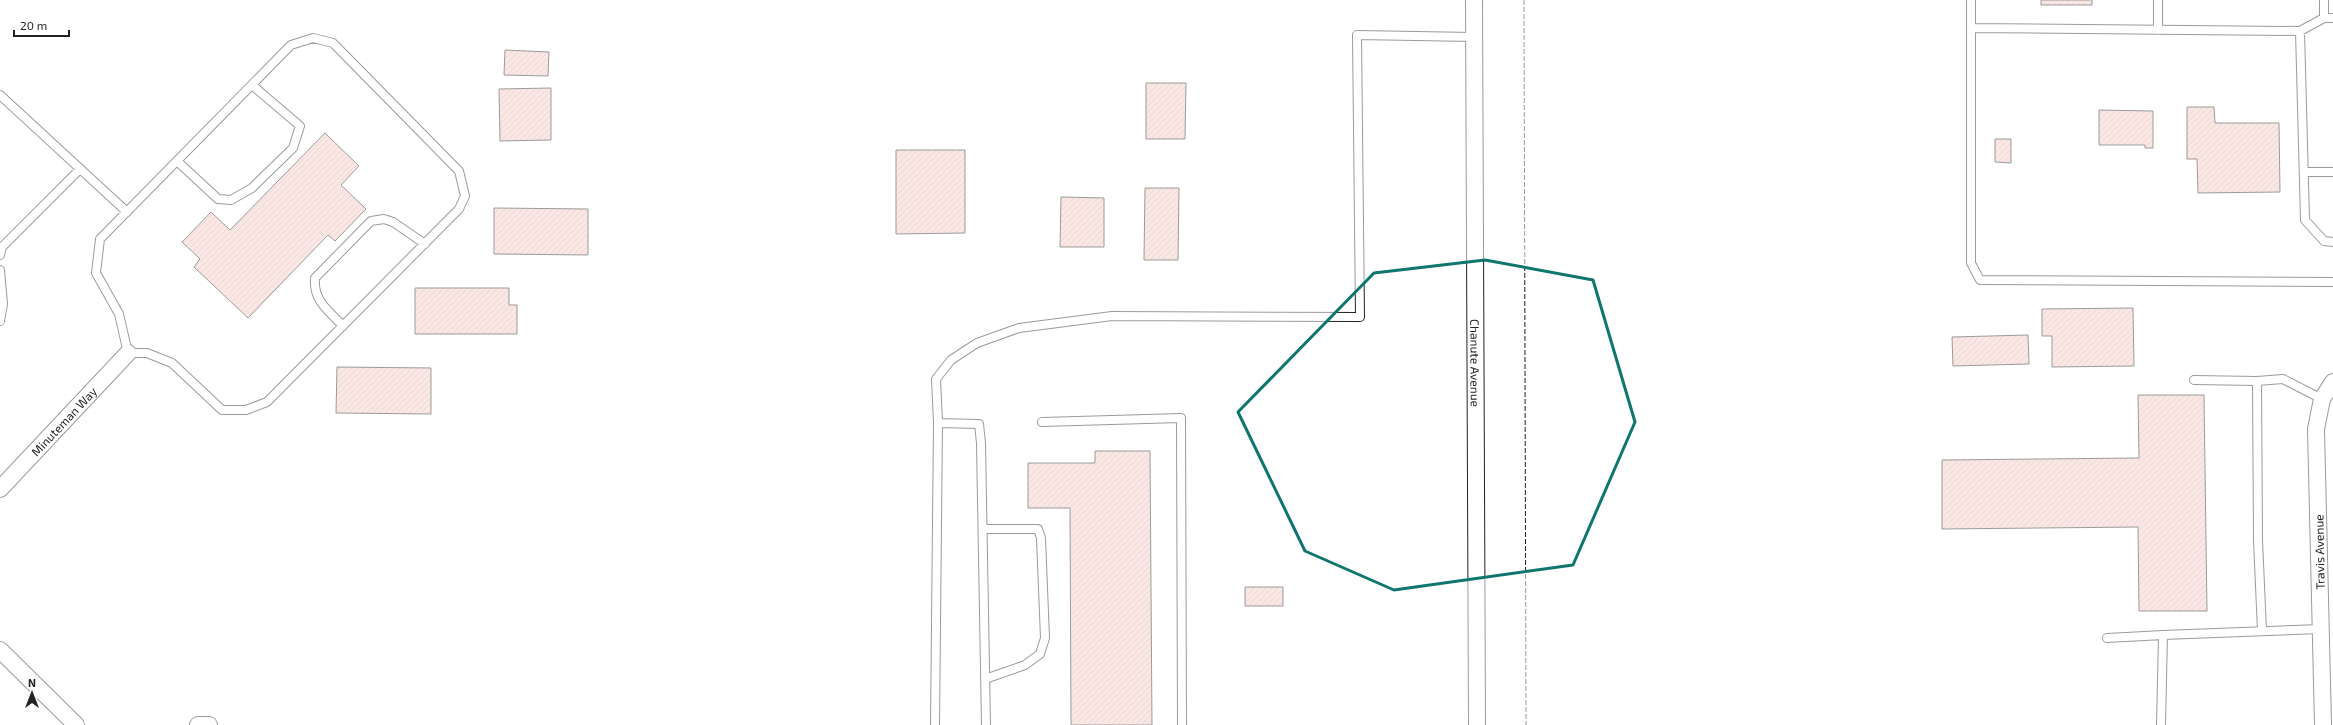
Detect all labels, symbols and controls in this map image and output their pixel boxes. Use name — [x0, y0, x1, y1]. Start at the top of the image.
scale bar — [14, 12, 69, 38]
text: 20 m — [20, 18, 47, 32]
street label: Chanute Avenue — [1468, 319, 1483, 407]
street label: Minuteman Way — [28, 384, 100, 459]
street label: Travis Avenue — [2311, 514, 2327, 590]
north arrow — [12, 673, 52, 713]
text: N — [28, 676, 36, 689]

